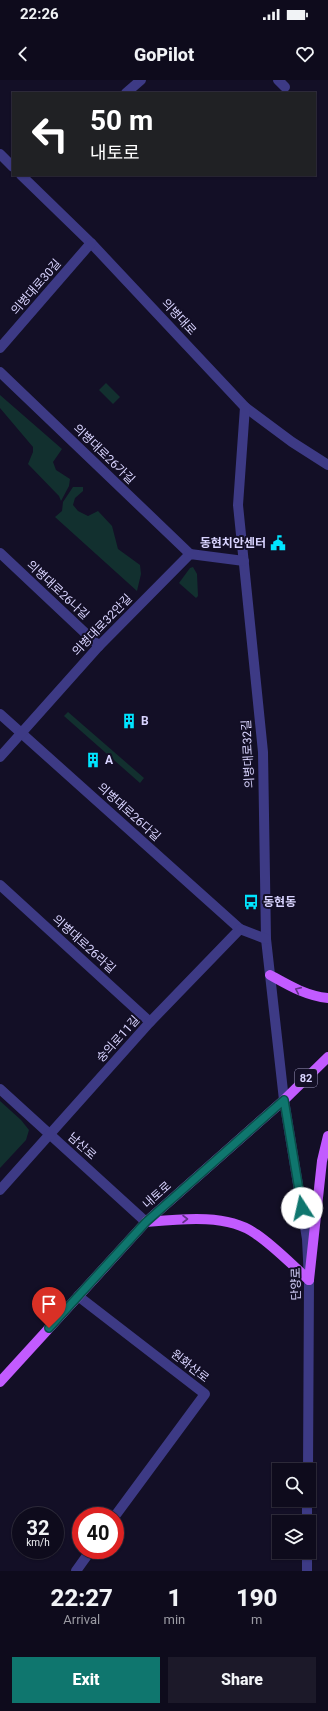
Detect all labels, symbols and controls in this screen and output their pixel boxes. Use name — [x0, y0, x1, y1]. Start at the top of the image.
text: 22:26 — [20, 5, 59, 23]
icon: back — [12, 43, 34, 65]
icon: heart — [294, 43, 316, 65]
text: GoPilot — [134, 44, 194, 65]
text: 50 m — [90, 104, 153, 137]
icon: left — [24, 108, 76, 160]
text: 내토로 — [90, 142, 140, 163]
street label: 의병대로30길 — [8, 256, 64, 318]
street label: 의병대로 — [159, 296, 199, 338]
street label: 의병대로26가길 — [70, 421, 138, 487]
public building icon: 동현치안센터 — [269, 534, 287, 552]
place label: 동현치안센터 — [200, 536, 266, 550]
street label: 의병대로26나길 — [24, 558, 92, 622]
street label: 의병대로32안길 — [69, 591, 135, 659]
building icon: B — [120, 712, 138, 730]
place label: B — [141, 714, 149, 728]
street label: 의병대로32길 — [239, 719, 257, 789]
building icon: A — [84, 751, 102, 769]
place label: A — [105, 753, 114, 767]
street label: 의병대로26다길 — [95, 780, 163, 844]
bus stop icon: 동현동 — [242, 893, 260, 911]
place label: 동현동 — [263, 895, 296, 909]
street label: 의병대로26라길 — [50, 912, 118, 976]
one-way arrow — [294, 987, 302, 995]
street label: 숭의로11길 — [94, 1013, 142, 1065]
road number: 82 — [295, 1069, 317, 1087]
street label: 남산로 — [65, 1130, 99, 1162]
street label: 내토로 — [140, 1179, 174, 1211]
position arrow — [281, 1187, 323, 1229]
one-way arrow — [182, 1215, 188, 1223]
street label: 단양로 — [289, 1267, 303, 1301]
pin — [32, 1287, 66, 1328]
icon: arrive — [38, 1293, 60, 1315]
street label: 원화산로 — [168, 1347, 212, 1385]
map controls — [272, 1463, 316, 1559]
button: search — [272, 1463, 316, 1507]
speed limit sign: 40 — [72, 1507, 124, 1559]
button: layers — [272, 1515, 316, 1559]
text: 32 — [27, 1516, 49, 1540]
text: km/h — [26, 1537, 50, 1548]
text: 22:27 — [51, 1584, 113, 1612]
text: 1 — [167, 1584, 181, 1612]
text: 190 — [236, 1584, 277, 1612]
text: Arrival — [63, 1612, 100, 1627]
text: min — [164, 1612, 185, 1627]
text: m — [251, 1612, 262, 1627]
button: Exit — [12, 1657, 160, 1703]
button: Share — [168, 1657, 316, 1703]

